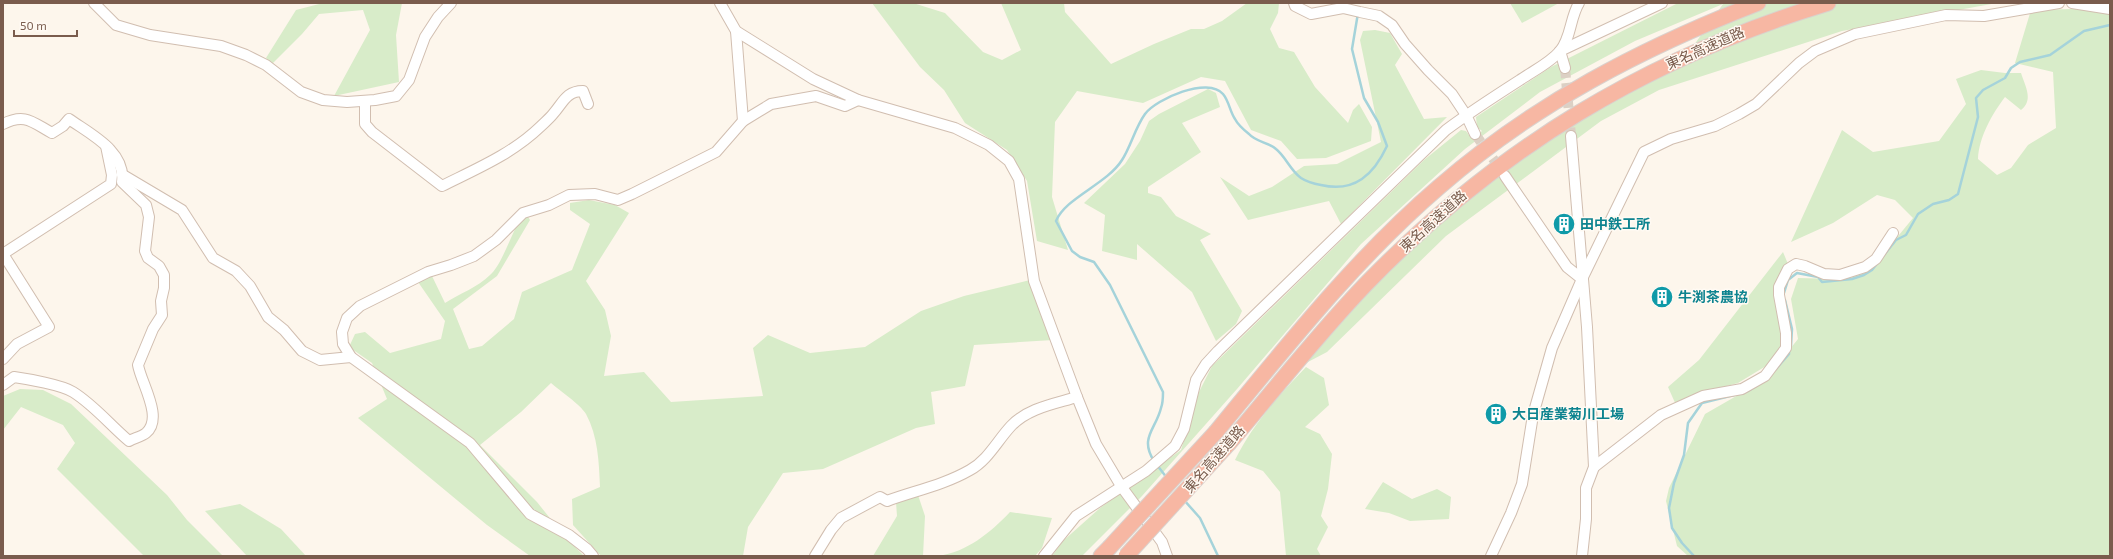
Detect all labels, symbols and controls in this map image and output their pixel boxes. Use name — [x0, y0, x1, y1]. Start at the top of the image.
scale bar — [14, 12, 77, 38]
text: 50 m — [20, 18, 47, 32]
street label: 東名高速道路 — [1663, 23, 1747, 72]
street label: 東名高速道路 — [1396, 186, 1470, 255]
building icon: 田中鉄工所 — [1551, 211, 1577, 237]
place label: 田中鉄工所 — [1580, 215, 1650, 232]
building icon: 牛渕茶農協 — [1649, 284, 1675, 310]
place label: 牛渕茶農協 — [1678, 288, 1748, 305]
building icon: 大日産業菊川工場 — [1483, 401, 1509, 427]
place label: 大日産業菊川工場 — [1512, 405, 1624, 422]
street label: 東名高速道路 — [1180, 421, 1248, 496]

